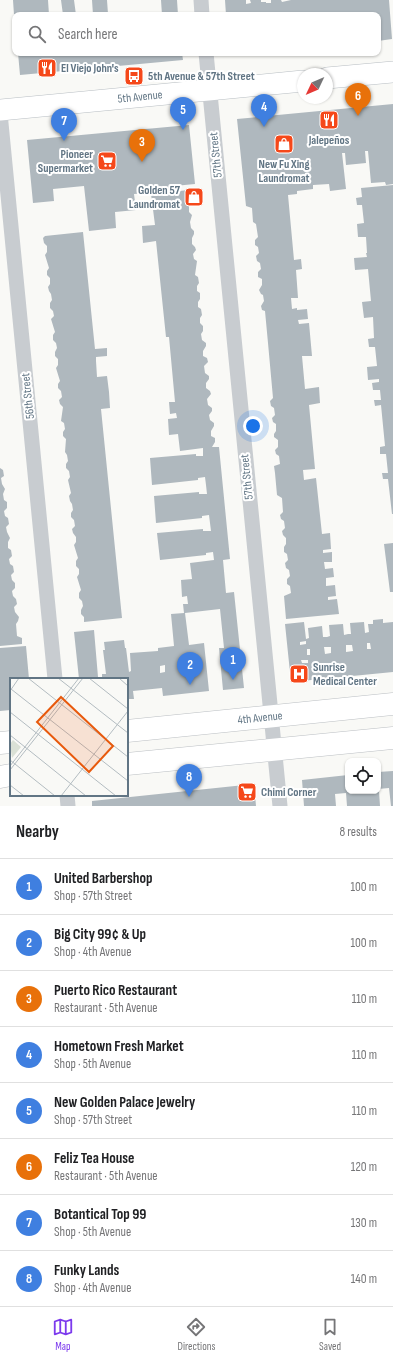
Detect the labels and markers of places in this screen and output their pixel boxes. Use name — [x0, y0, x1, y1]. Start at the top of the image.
restaurant icon: El Viejo John's — [36, 57, 58, 79]
place label: El Viejo John's — [61, 61, 119, 76]
bus stop icon: 5th Avenue & 57th Street — [123, 65, 145, 87]
place label: 5th Avenue & 57th Street — [148, 69, 255, 84]
pin: 6 — [345, 83, 371, 116]
pin: 4 — [251, 94, 277, 127]
pin: 5 — [170, 97, 196, 130]
pin: 7 — [51, 108, 77, 141]
restaurant icon: Jalepeños — [318, 109, 340, 131]
pin: 3 — [129, 129, 155, 162]
shop icon: New Fu Xing Laundromat — [273, 133, 295, 155]
place label: Jalepeños — [308, 133, 350, 148]
place label: Pioneer Supermarket — [38, 147, 93, 176]
supermarket icon: Pioneer Supermarket — [96, 150, 118, 172]
place label: New Fu Xing Laundromat — [258, 157, 310, 186]
place label: Golden 57 Laundromat — [129, 183, 181, 212]
shop icon: Golden 57 Laundromat — [183, 186, 205, 208]
pin: 1 — [220, 647, 246, 680]
pin: 2 — [177, 652, 203, 685]
place label: Sunrise Medical Center — [313, 660, 377, 689]
hospital icon: Sunrise Medical Center — [288, 663, 310, 685]
pin: 8 — [176, 764, 202, 797]
supermarket icon: Chimi Corner — [236, 781, 258, 803]
place label: Chimi Corner — [261, 785, 317, 800]

